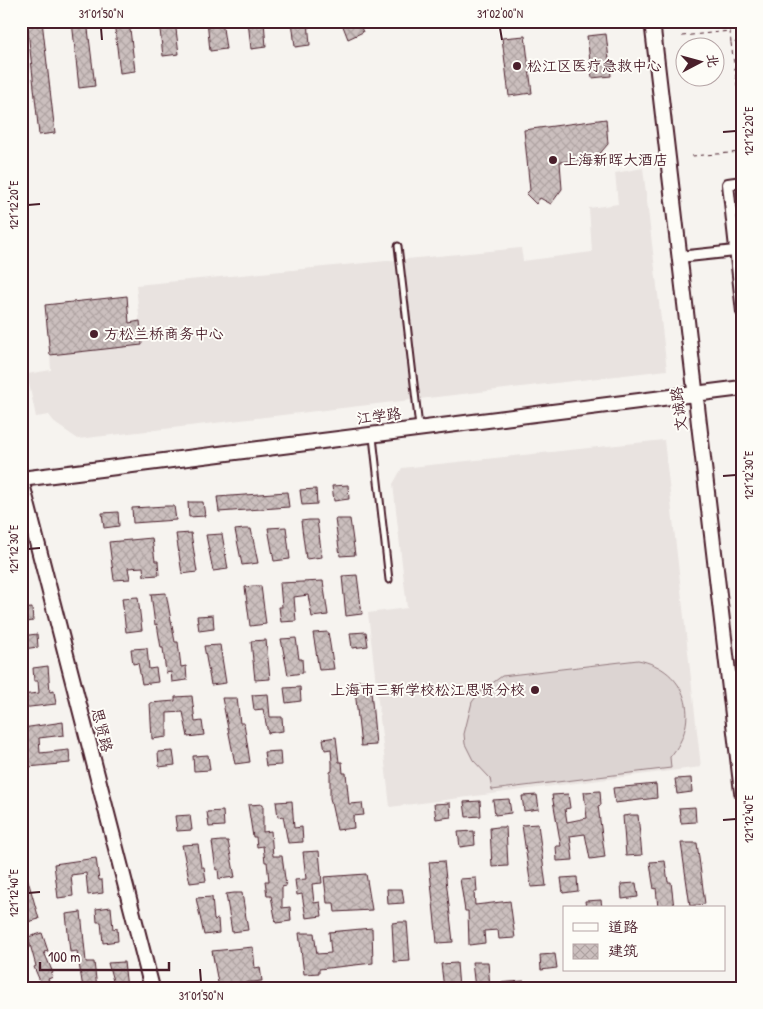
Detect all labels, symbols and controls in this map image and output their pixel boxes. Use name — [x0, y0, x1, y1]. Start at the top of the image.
text: 31°01'50"N — [79, 5, 123, 22]
text: 31°02'00"N — [477, 5, 523, 22]
north arrow — [676, 38, 726, 88]
text: 北 — [703, 53, 724, 69]
place label: 松江区医疗急救中心 — [527, 55, 662, 76]
marker: 松江区医疗急救中心 — [511, 60, 523, 72]
text: 121°12'20"E — [740, 106, 757, 155]
place label: 上海新晖大酒店 — [563, 149, 668, 170]
marker: 上海新晖大酒店 — [547, 154, 559, 166]
text: 121°12'20"E — [5, 180, 22, 229]
place label: 方松兰桥商务中心 — [104, 323, 224, 344]
marker: 方松兰桥商务中心 — [88, 328, 100, 340]
street label: 文诚路 — [665, 385, 692, 433]
street label: 江学路 — [355, 402, 403, 429]
text: 121°12'30"E — [740, 450, 757, 499]
text: 121°12'30"E — [5, 524, 22, 573]
place label: 上海市三新学校松江思贤分校 — [330, 679, 525, 700]
marker: 上海市三新学校松江思贤分校 — [529, 684, 541, 696]
street label: 思贤路 — [87, 705, 118, 754]
text: 121°12'40"E — [740, 794, 757, 843]
text: 121°12'40"E — [5, 868, 22, 917]
legend — [563, 906, 726, 972]
text: 道路 — [608, 916, 638, 937]
scale bar — [40, 939, 169, 971]
text: 建筑 — [608, 940, 638, 961]
text: 100 m — [48, 946, 81, 967]
text: 31°01'50"N — [179, 987, 223, 1004]

